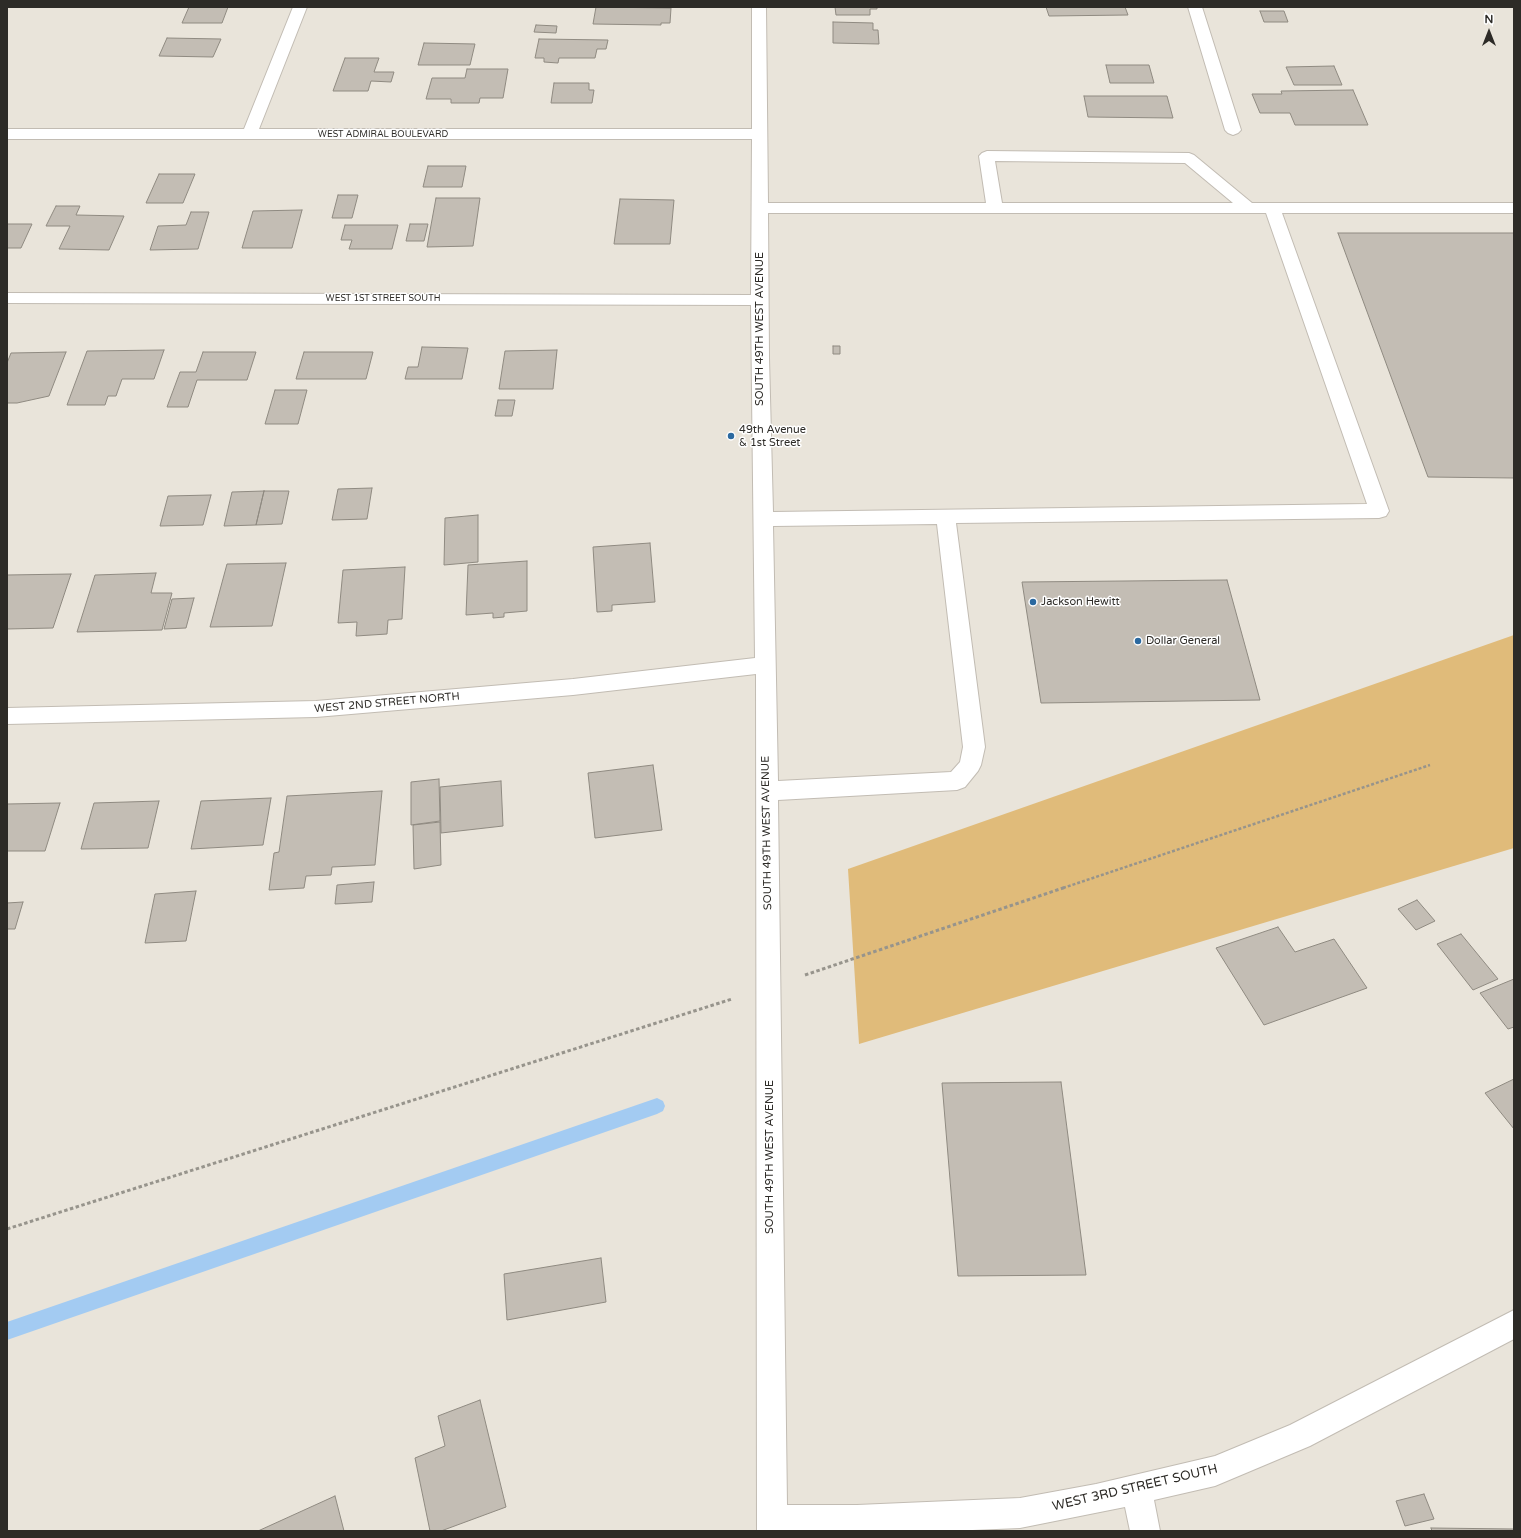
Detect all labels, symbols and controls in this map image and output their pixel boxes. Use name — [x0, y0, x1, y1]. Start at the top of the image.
north arrow — [1469, 12, 1509, 52]
text: N — [1485, 13, 1493, 26]
street label: WEST ADMIRAL BOULEVARD — [318, 130, 448, 140]
street label: SOUTH 49TH WEST AVENUE — [753, 252, 767, 406]
street label: WEST 1ST STREET SOUTH — [326, 294, 440, 304]
place label: 49th Avenue & 1st Street — [739, 423, 806, 449]
marker: 49th Avenue & 1st Street — [726, 431, 736, 441]
place label: Jackson Hewitt — [1041, 595, 1120, 609]
marker: Jackson Hewitt — [1028, 597, 1038, 607]
place label: Dollar General — [1146, 634, 1220, 648]
marker: Dollar General — [1133, 636, 1143, 646]
street label: WEST 2ND STREET NORTH — [314, 690, 460, 716]
street label: SOUTH 49TH WEST AVENUE — [759, 756, 775, 910]
street label: SOUTH 49TH WEST AVENUE — [763, 1080, 777, 1234]
street label: WEST 3RD STREET SOUTH — [1051, 1461, 1219, 1515]

